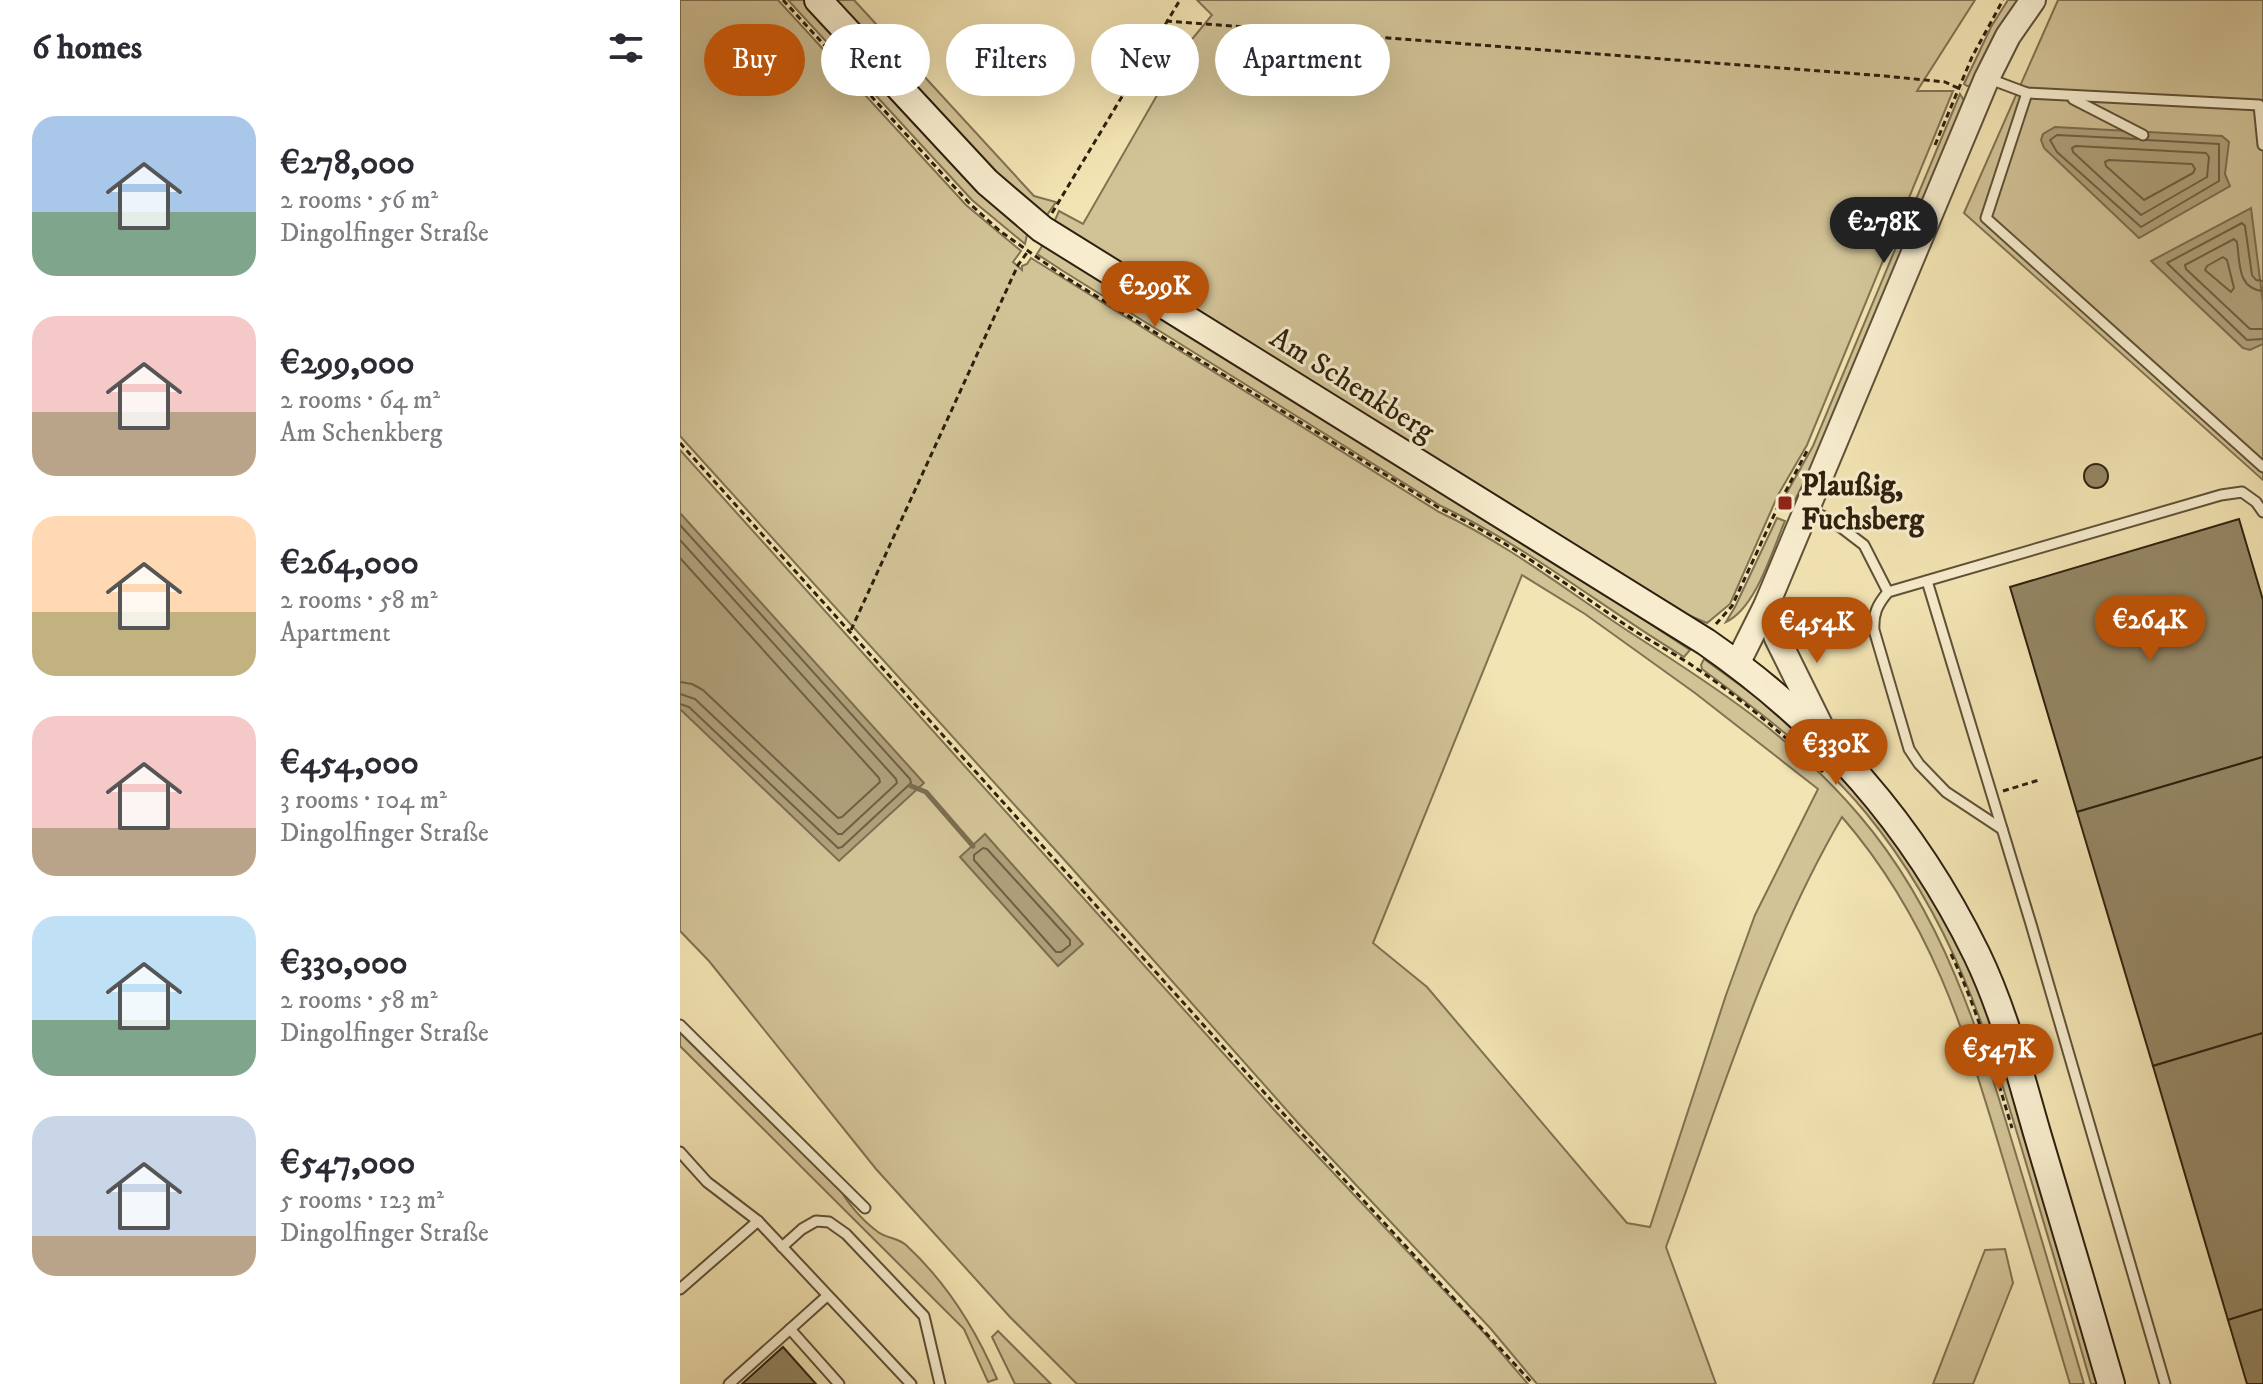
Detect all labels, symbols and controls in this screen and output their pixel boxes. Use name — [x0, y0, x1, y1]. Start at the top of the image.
chip: Buy — [704, 24, 805, 96]
chip: Rent — [821, 24, 930, 96]
chip: Filters — [946, 24, 1075, 96]
chip: New — [1091, 24, 1199, 96]
chip: Apartment — [1215, 24, 1390, 96]
icon: filters — [604, 26, 648, 70]
text: 6 homes — [32, 27, 142, 69]
text: €278,000 — [280, 142, 415, 184]
icon: home — [96, 148, 192, 244]
text: 2 rooms · 56 m² — [280, 184, 438, 217]
pin: €278K — [1828, 197, 1940, 265]
text: €278K — [1848, 206, 1920, 239]
text: Dingolfinger Straße — [280, 217, 489, 250]
pin: €299K — [1099, 261, 1211, 329]
text: €299K — [1119, 270, 1191, 303]
street label: Am Schenkberg — [1263, 320, 1442, 451]
text: €299,000 — [280, 342, 415, 384]
icon: home — [96, 348, 192, 444]
text: 2 rooms · 64 m² — [280, 384, 440, 417]
text: Am Schenkberg — [280, 417, 442, 450]
place label: Plaußig, Fuchsberg — [1801, 468, 1925, 539]
marker: Plaußig, Fuchsberg — [1776, 494, 1794, 512]
text: €264,000 — [280, 542, 419, 584]
icon: home — [96, 548, 192, 644]
text: 2 rooms · 58 m² — [280, 584, 438, 617]
pin: €264K — [2094, 595, 2206, 663]
pin: €454K — [1761, 597, 1873, 665]
text: €264K — [2113, 604, 2187, 637]
text: €454K — [1780, 606, 1854, 639]
text: Apartment — [280, 617, 391, 650]
pin: €330K — [1780, 719, 1892, 787]
text: €330K — [1803, 728, 1869, 761]
text: €454,000 — [280, 742, 419, 784]
icon: home — [96, 748, 192, 844]
text: 3 rooms · 104 m² — [280, 784, 447, 817]
text: Dingolfinger Straße — [280, 817, 489, 850]
text: €330,000 — [280, 942, 408, 984]
icon: home — [96, 948, 192, 1044]
text: 2 rooms · 58 m² — [280, 984, 438, 1017]
text: Dingolfinger Straße — [280, 1017, 489, 1050]
pin: €547K — [1943, 1024, 2055, 1092]
text: €547K — [1963, 1033, 2035, 1066]
text: €547,000 — [280, 1142, 415, 1184]
icon: home — [96, 1148, 192, 1244]
text: 5 rooms · 123 m² — [280, 1184, 444, 1217]
text: Dingolfinger Straße — [280, 1217, 489, 1250]

